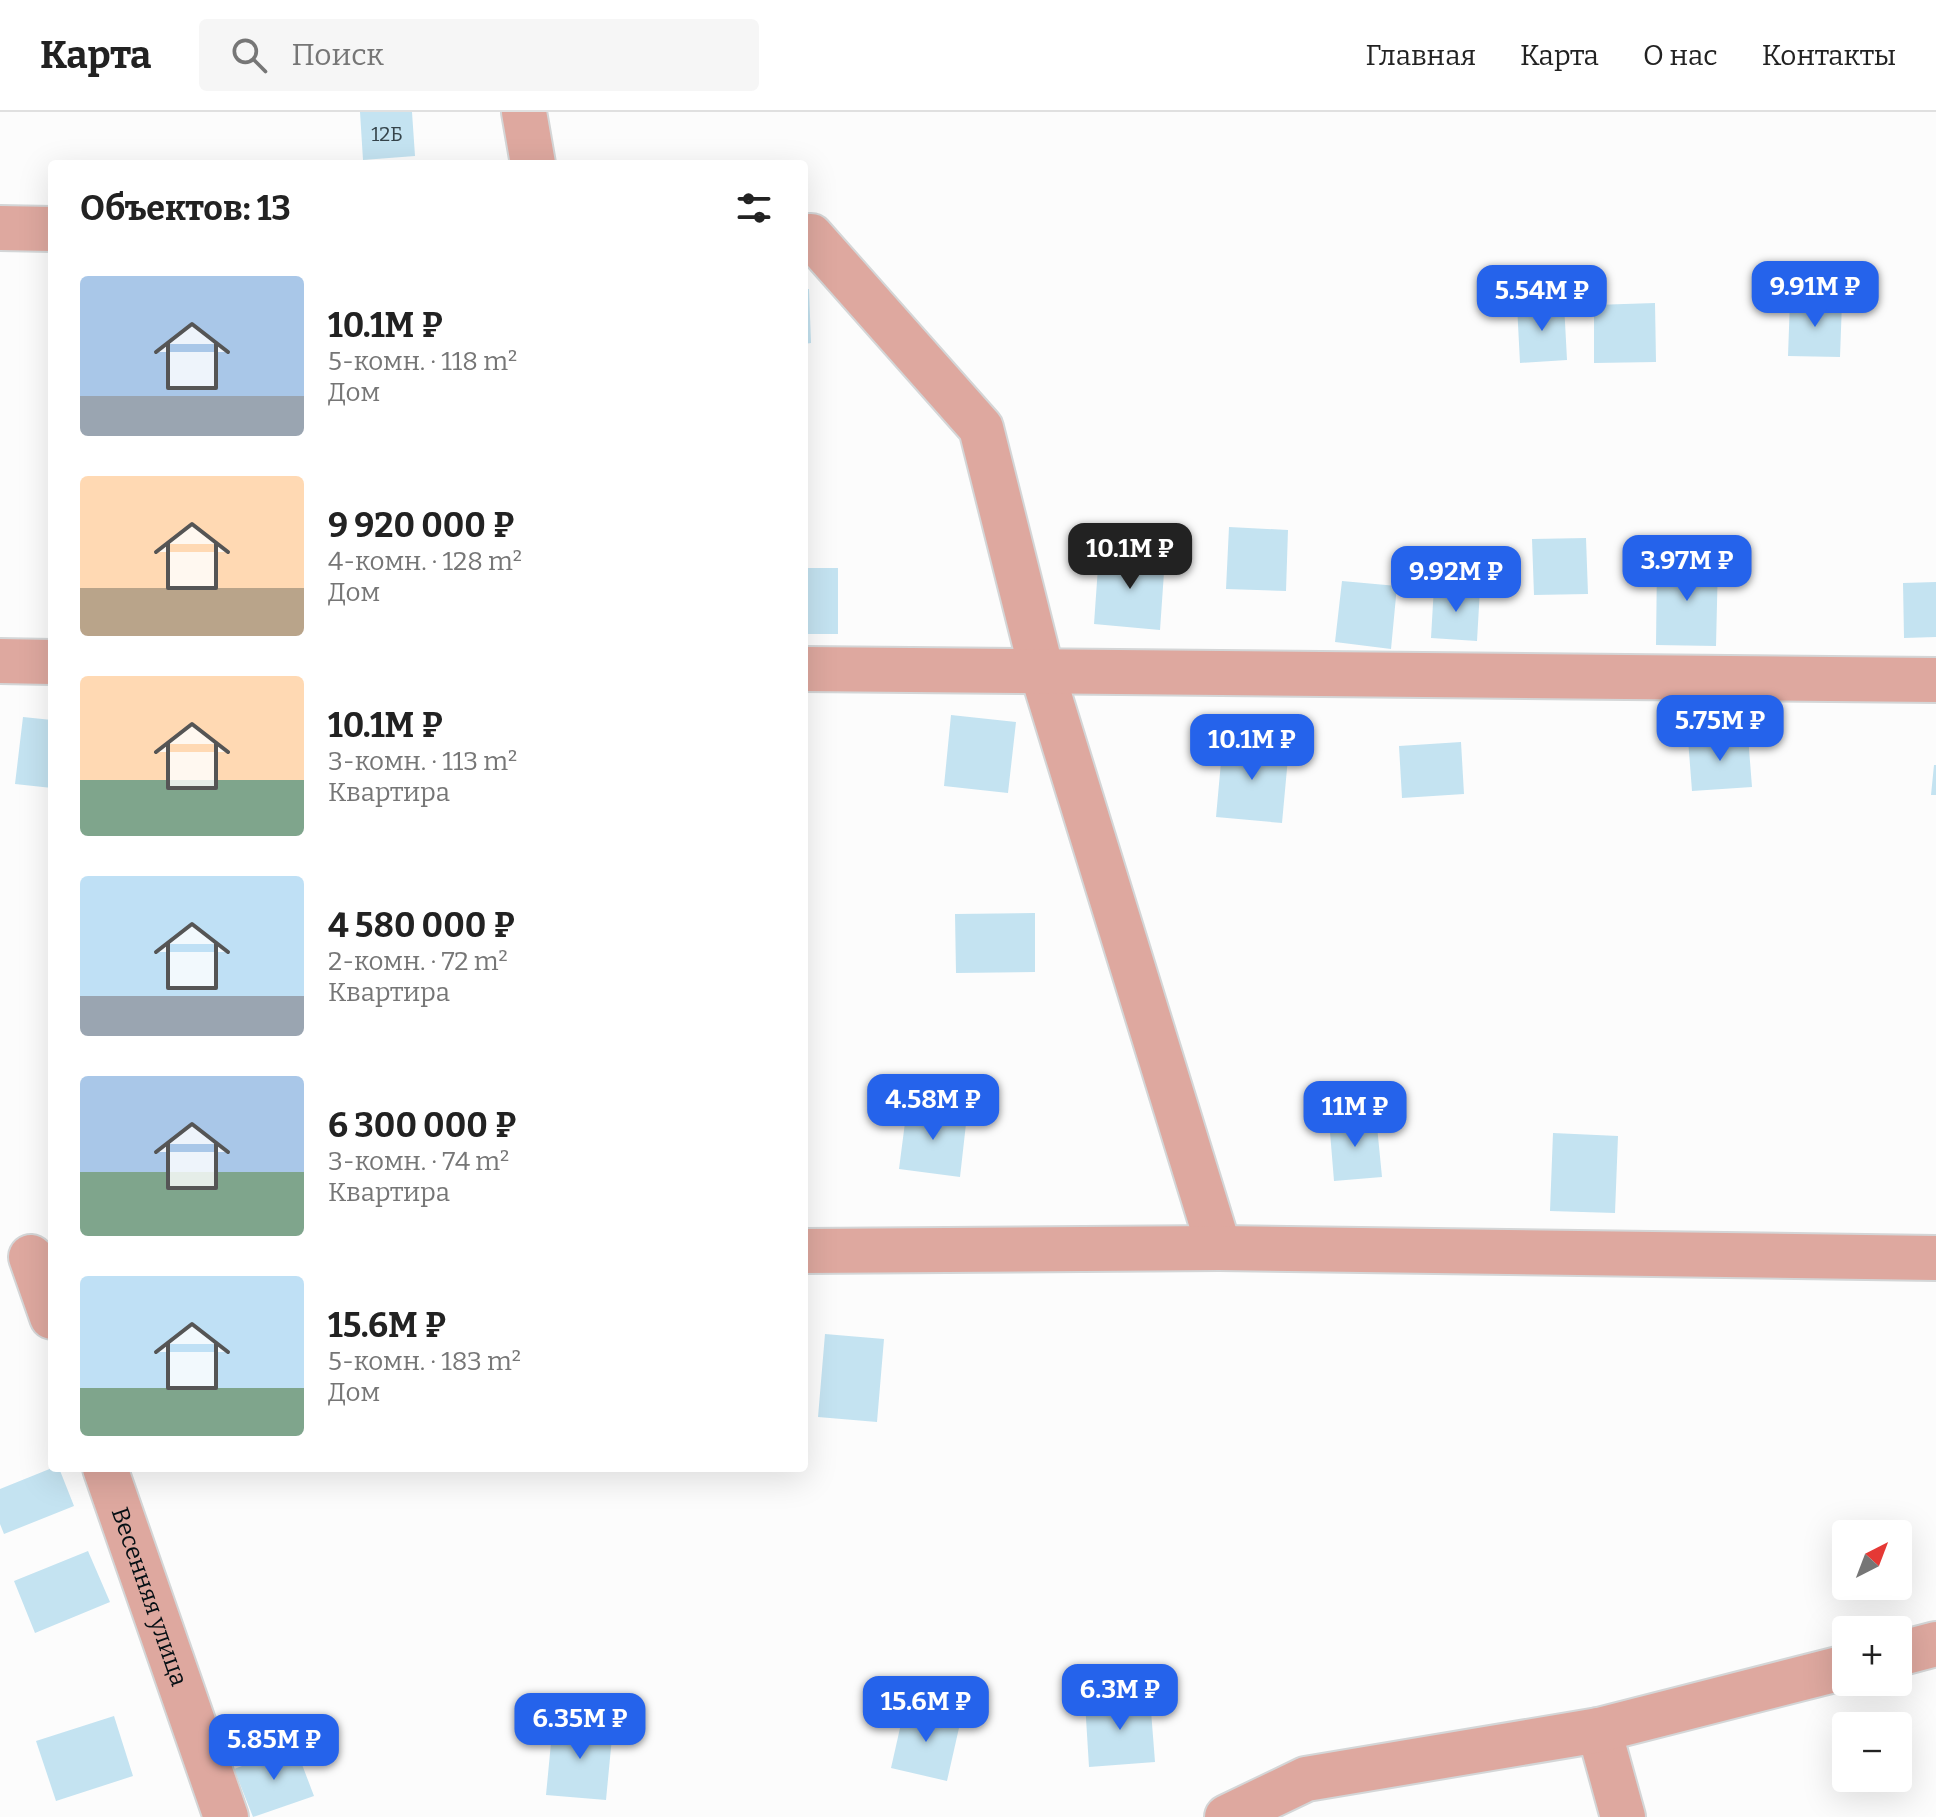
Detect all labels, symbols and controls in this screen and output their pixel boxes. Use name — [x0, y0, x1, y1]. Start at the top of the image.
search box — [199, 19, 759, 91]
text: Карта — [40, 32, 151, 78]
icon: search — [227, 33, 271, 77]
text: Поиск — [291, 37, 384, 73]
text: Главная — [1366, 39, 1476, 72]
text: Карта — [1520, 39, 1599, 72]
text: О нас — [1643, 39, 1718, 72]
text: Контакты — [1762, 39, 1896, 72]
house number: 12Б — [371, 122, 403, 146]
icon: filters — [732, 186, 776, 230]
text: Объектов: 13 — [80, 188, 291, 229]
pin: 9.91M ₽ — [1741, 261, 1889, 329]
pin: 5.54M ₽ — [1468, 265, 1616, 333]
text: 9.91M ₽ — [1770, 271, 1860, 302]
text: 5.54M ₽ — [1495, 275, 1589, 306]
text: 10.1M ₽ — [328, 305, 443, 346]
icon: home — [144, 308, 240, 404]
text: 5-комн. · 118 m² — [328, 346, 517, 377]
text: Дом — [328, 377, 380, 408]
text: 9 920 000 ₽ — [328, 505, 514, 546]
icon: home — [144, 508, 240, 604]
pin: 10.1M ₽ — [1056, 523, 1204, 591]
text: 10.1M ₽ — [1086, 533, 1174, 564]
pin: 3.97M ₽ — [1613, 535, 1761, 603]
text: 3.97M ₽ — [1641, 545, 1734, 576]
text: 4-комн. · 128 m² — [328, 546, 522, 577]
pin: 9.92M ₽ — [1382, 546, 1530, 614]
text: 9.92M ₽ — [1409, 556, 1503, 587]
text: Дом — [328, 577, 380, 608]
pin: 5.75M ₽ — [1646, 695, 1794, 763]
text: 10.1M ₽ — [328, 705, 443, 746]
text: 5.75M ₽ — [1675, 705, 1765, 736]
icon: home — [144, 708, 240, 804]
pin: 10.1M ₽ — [1178, 714, 1326, 782]
text: 10.1M ₽ — [1208, 724, 1296, 755]
text: 3-комн. · 113 m² — [328, 746, 517, 777]
text: Квартира — [328, 777, 450, 808]
text: 4 580 000 ₽ — [328, 905, 515, 946]
icon: home — [144, 908, 240, 1004]
text: 2-комн. · 72 m² — [328, 946, 508, 977]
text: Квартира — [328, 977, 450, 1008]
pin: 4.58M ₽ — [859, 1074, 1007, 1142]
pin: 11M ₽ — [1299, 1081, 1411, 1149]
text: 4.58M ₽ — [885, 1084, 981, 1115]
text: 11M ₽ — [1322, 1091, 1388, 1122]
text: 6 300 000 ₽ — [328, 1105, 516, 1146]
icon: home — [144, 1108, 240, 1204]
text: 3-комн. · 74 m² — [328, 1146, 509, 1177]
text: Квартира — [328, 1177, 450, 1208]
text: 15.6M ₽ — [328, 1305, 446, 1346]
icon: home — [144, 1308, 240, 1404]
text: 5-комн. · 183 m² — [328, 1346, 521, 1377]
text: Дом — [328, 1377, 380, 1408]
street label: Весенняя улица — [106, 1503, 193, 1690]
north arrow — [1832, 1520, 1912, 1600]
map controls — [1832, 1520, 1912, 1792]
button: + — [1832, 1616, 1912, 1696]
pin: 6.3M ₽ — [1055, 1664, 1185, 1732]
text: 6.3M ₽ — [1080, 1674, 1160, 1705]
pin: 15.6M ₽ — [852, 1676, 1000, 1744]
text: 15.6M ₽ — [881, 1686, 971, 1717]
pin: 6.35M ₽ — [506, 1693, 654, 1761]
text: 6.35M ₽ — [532, 1703, 628, 1734]
button: − — [1832, 1712, 1912, 1792]
pin: 5.85M ₽ — [200, 1714, 348, 1782]
text: 5.85M ₽ — [227, 1724, 321, 1755]

